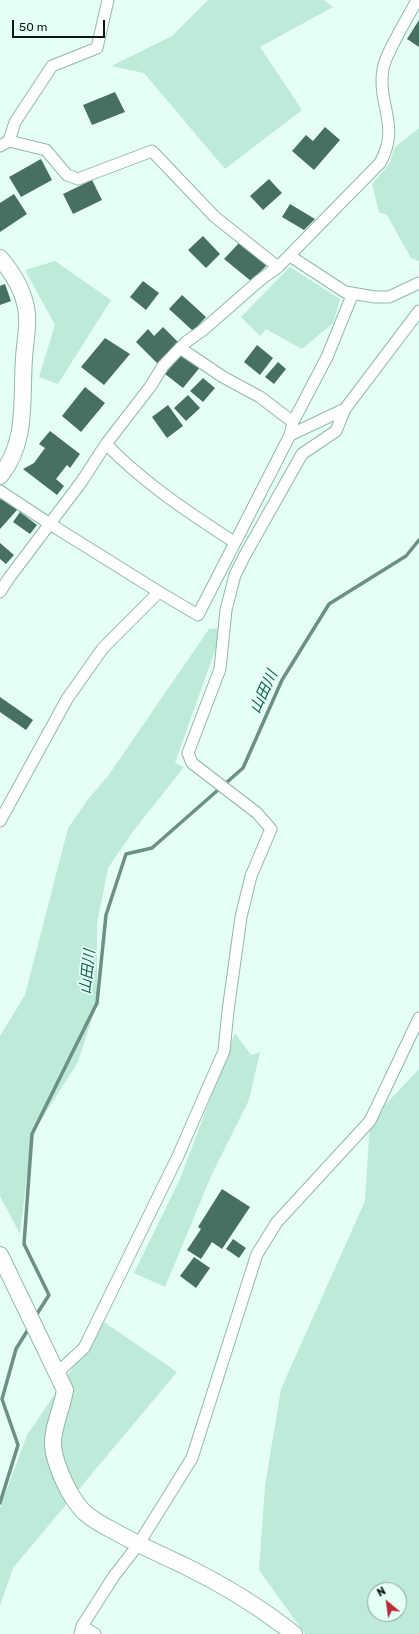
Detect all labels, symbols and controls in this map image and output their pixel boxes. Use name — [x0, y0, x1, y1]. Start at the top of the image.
scale bar — [14, 12, 107, 38]
text: 50 m — [19, 20, 47, 34]
water label: 山田川 — [246, 668, 282, 716]
water label: 山田川 — [77, 949, 99, 995]
north arrow — [367, 1582, 407, 1622]
text: N — [375, 1584, 388, 1600]

